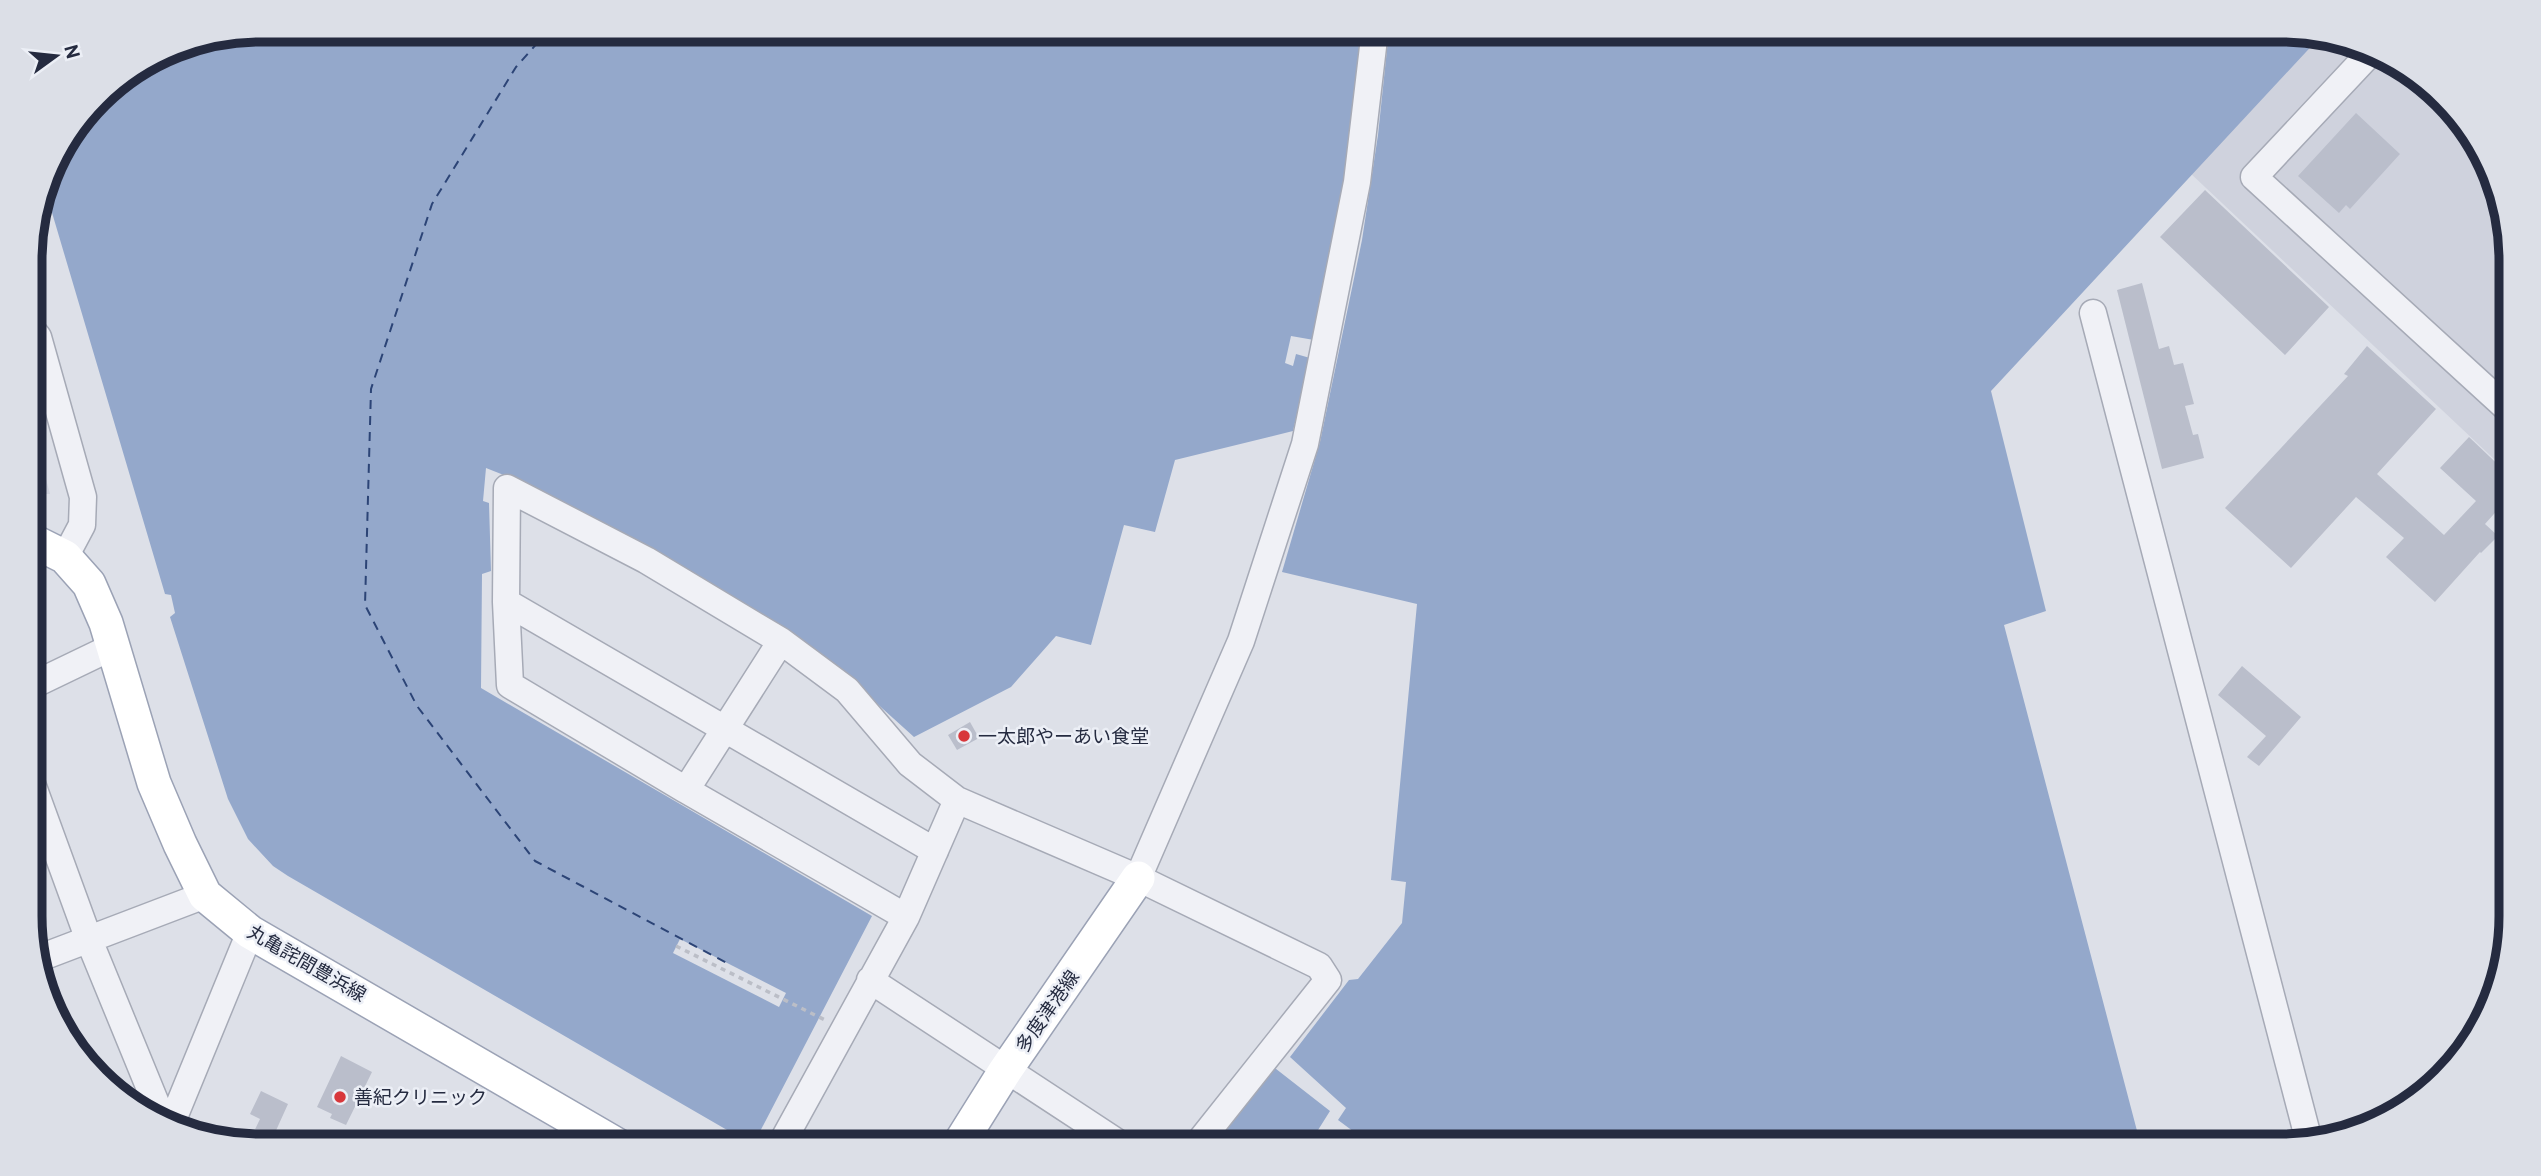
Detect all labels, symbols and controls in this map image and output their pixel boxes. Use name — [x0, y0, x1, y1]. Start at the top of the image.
north arrow — [21, 21, 91, 91]
text: N — [57, 42, 84, 62]
place label: 一太郎やーあい食堂 — [978, 726, 1149, 750]
marker: 一太郎やーあい食堂 — [956, 728, 972, 744]
street label: 丸亀詫間豊浜線 — [242, 921, 370, 1008]
street label: 多度津港線 — [1012, 966, 1086, 1058]
place label: 善紀クリニック — [354, 1087, 487, 1111]
marker: 善紀クリニック — [332, 1089, 348, 1105]

